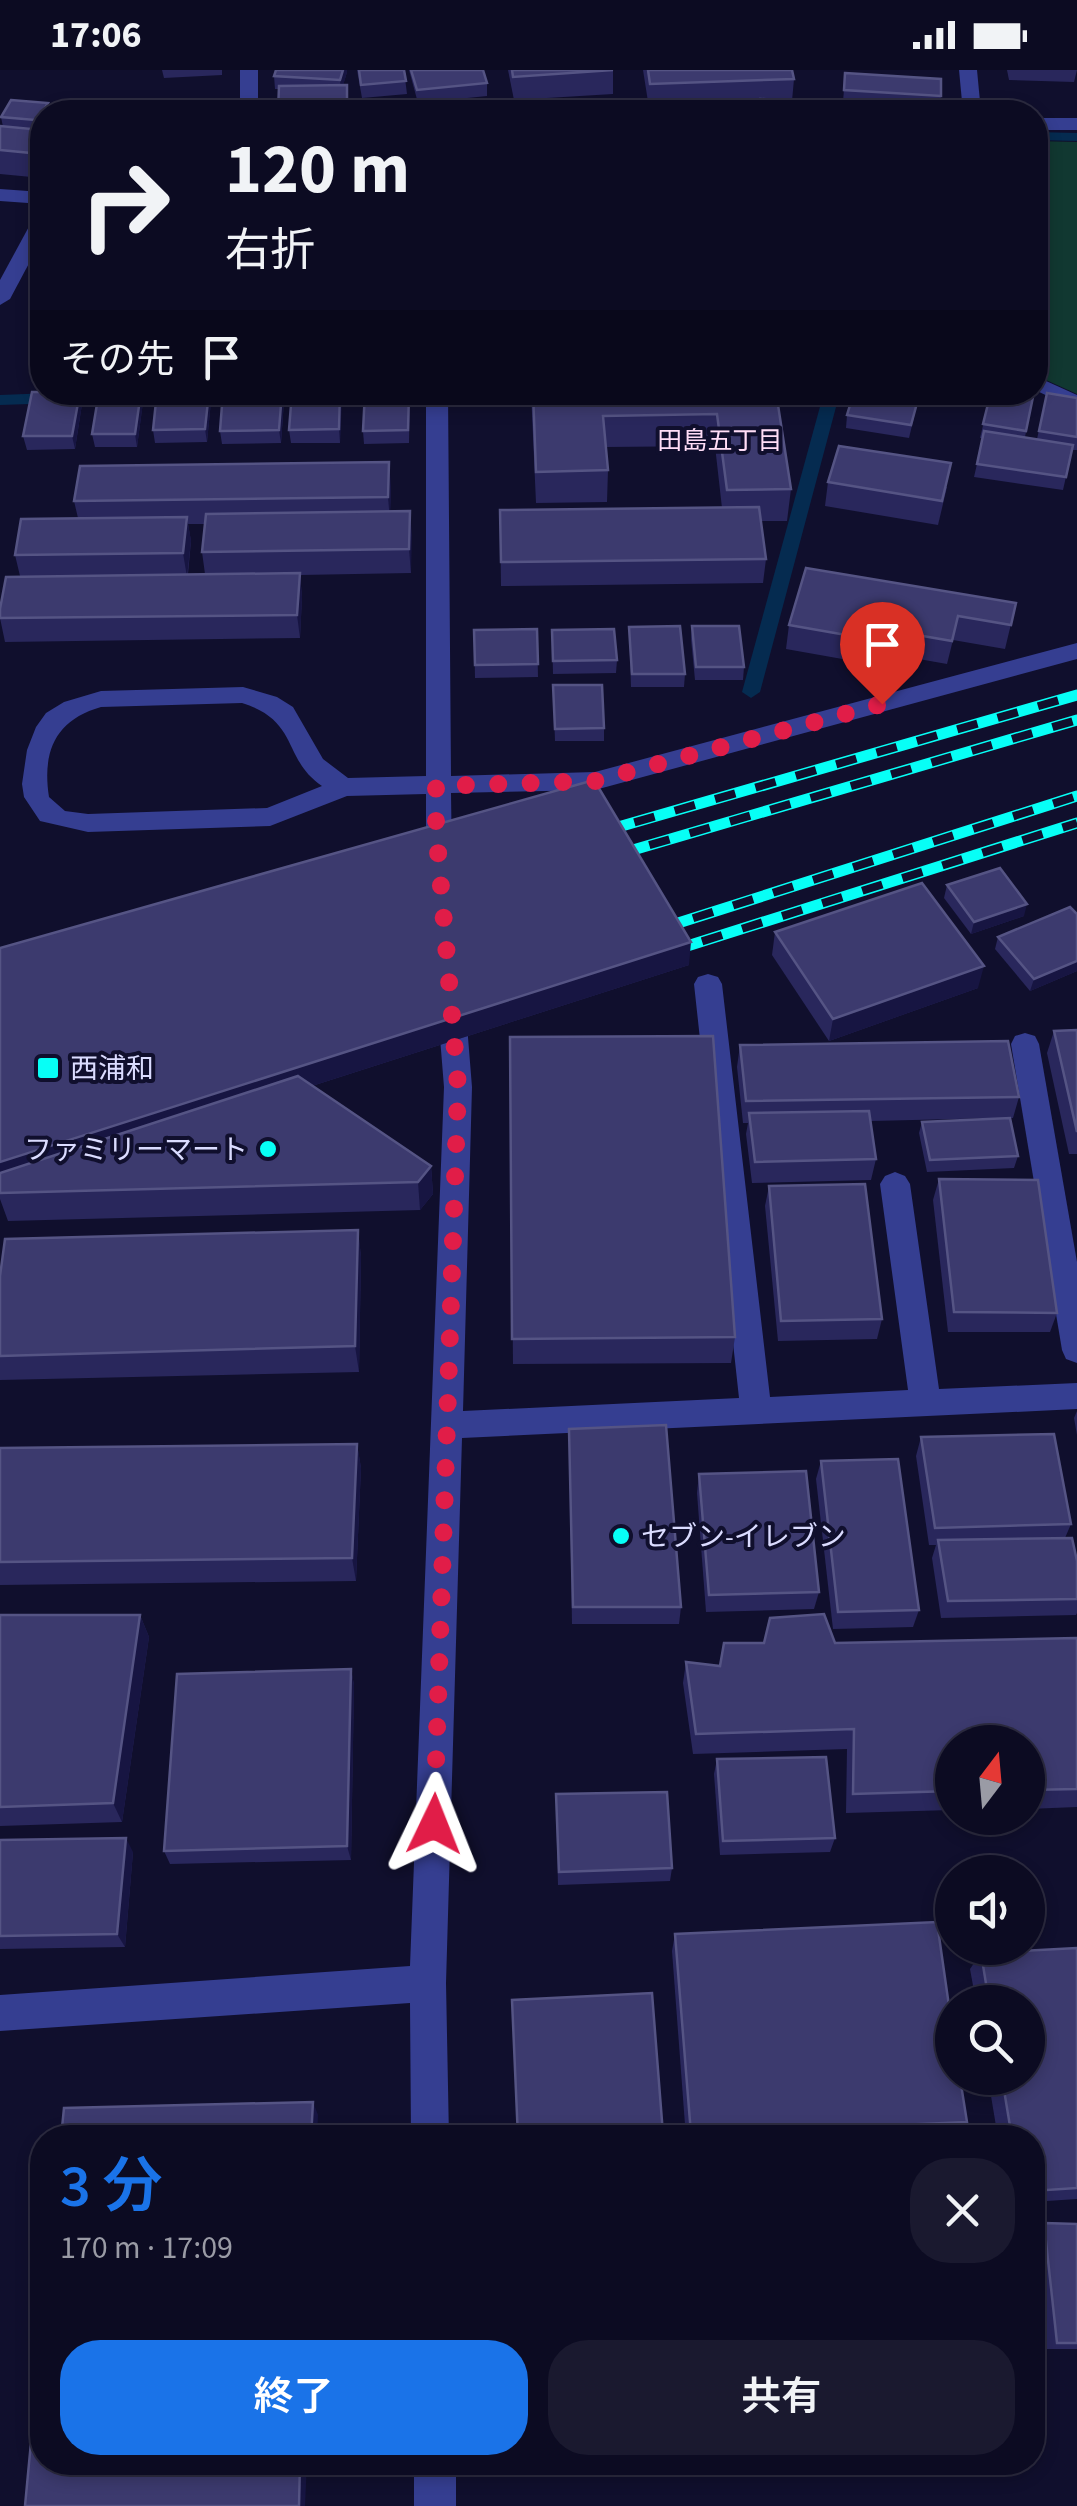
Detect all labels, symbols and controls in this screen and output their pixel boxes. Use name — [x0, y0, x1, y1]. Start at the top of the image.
text: 17:06 — [50, 8, 142, 62]
text: 120 m — [225, 120, 410, 220]
icon: right — [60, 140, 190, 270]
text: 右折 — [225, 219, 315, 283]
icon: arrive — [194, 330, 249, 385]
text: その先 — [60, 333, 174, 387]
district label: 田島五丁目 — [657, 423, 783, 459]
pin — [840, 602, 925, 705]
icon: arrive — [855, 617, 910, 672]
place label: 西浦和 — [70, 1049, 154, 1089]
marker: 西浦和 — [35, 1055, 61, 1081]
place label: ファミリーマート — [24, 1130, 248, 1170]
marker: ファミリーマート — [257, 1138, 279, 1160]
place label: セブン-イレブン — [641, 1517, 846, 1557]
marker: セブン-イレブン — [610, 1525, 632, 1547]
north arrow — [935, 1725, 1045, 1835]
map controls — [935, 1725, 1045, 2095]
position arrow — [382, 1772, 486, 1876]
button: sound — [935, 1855, 1045, 1965]
button: search — [935, 1985, 1045, 2095]
text: 3 分 — [60, 2145, 163, 2230]
button: close — [910, 2158, 1015, 2263]
text: 170 m · 17:09 — [60, 2225, 233, 2271]
button: 終了 — [60, 2340, 528, 2455]
button: 共有 — [548, 2340, 1015, 2455]

